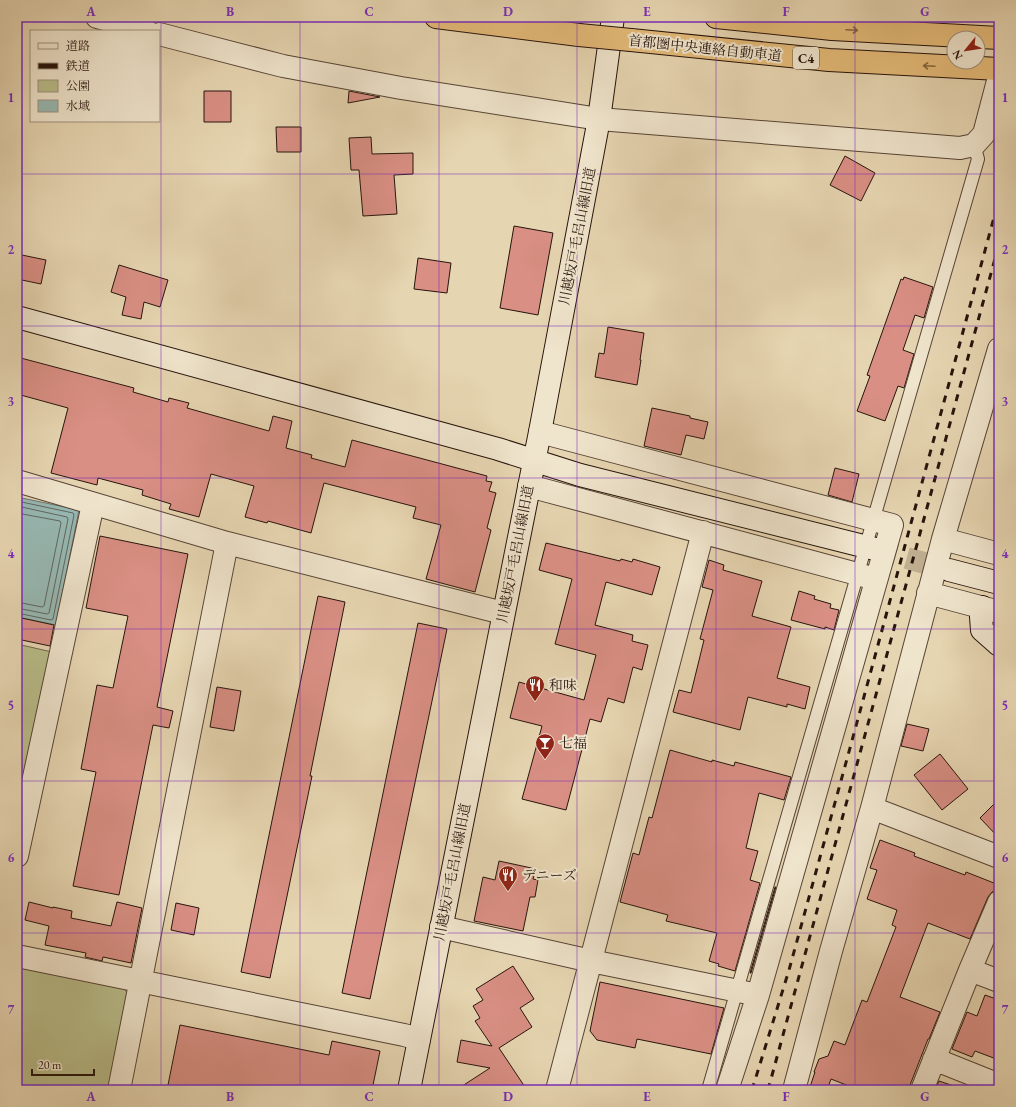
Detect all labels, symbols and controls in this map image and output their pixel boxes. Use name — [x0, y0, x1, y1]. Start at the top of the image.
text: A — [85, 3, 96, 20]
text: B — [226, 3, 234, 20]
text: C — [364, 3, 374, 20]
text: D — [503, 3, 513, 20]
text: E — [643, 3, 651, 20]
text: F — [782, 3, 790, 20]
text: G — [920, 3, 930, 20]
one-way arrow — [845, 26, 858, 33]
legend — [30, 30, 160, 122]
north arrow — [946, 30, 986, 70]
street label: 首都圏中央連絡自動車道 — [627, 31, 783, 65]
text: 道路 — [66, 38, 90, 54]
road number: C4 — [793, 47, 819, 69]
text: N — [949, 48, 966, 62]
text: 鉄道 — [65, 58, 90, 74]
one-way arrow — [923, 62, 936, 69]
text: 公園 — [66, 78, 90, 94]
text: 1 — [8, 89, 15, 106]
text: 1 — [1002, 89, 1009, 106]
text: 水域 — [66, 98, 90, 114]
street label: 川越坂戸毛呂山線旧道 — [555, 166, 599, 306]
text: 2 — [8, 241, 15, 258]
text: 2 — [1002, 241, 1009, 258]
text: 3 — [8, 393, 15, 410]
text: 3 — [1002, 393, 1009, 410]
street label: 川越坂戸毛呂山線旧道 — [493, 484, 537, 624]
text: 4 — [8, 545, 15, 562]
text: 4 — [1002, 545, 1009, 562]
restaurant icon: 和味 — [524, 674, 546, 702]
place label: 和味 — [549, 676, 577, 694]
text: 5 — [8, 697, 14, 714]
text: 5 — [1002, 697, 1008, 714]
bar icon: 七福 — [534, 732, 556, 760]
place label: 七福 — [559, 734, 587, 752]
street label: 川越坂戸毛呂山線旧道 — [430, 802, 474, 942]
text: 6 — [8, 849, 15, 866]
text: 6 — [1002, 849, 1009, 866]
restaurant icon: デニーズ — [497, 864, 519, 892]
place label: デニーズ — [522, 866, 577, 884]
text: 7 — [8, 1001, 15, 1018]
text: 7 — [1002, 1001, 1009, 1018]
scale bar — [32, 1051, 94, 1077]
text: 20 m — [38, 1057, 62, 1073]
text: A — [85, 1088, 96, 1105]
text: B — [226, 1088, 234, 1105]
text: C — [364, 1088, 374, 1105]
text: D — [503, 1088, 513, 1105]
text: E — [643, 1088, 651, 1105]
text: F — [782, 1088, 790, 1105]
text: G — [920, 1088, 930, 1105]

